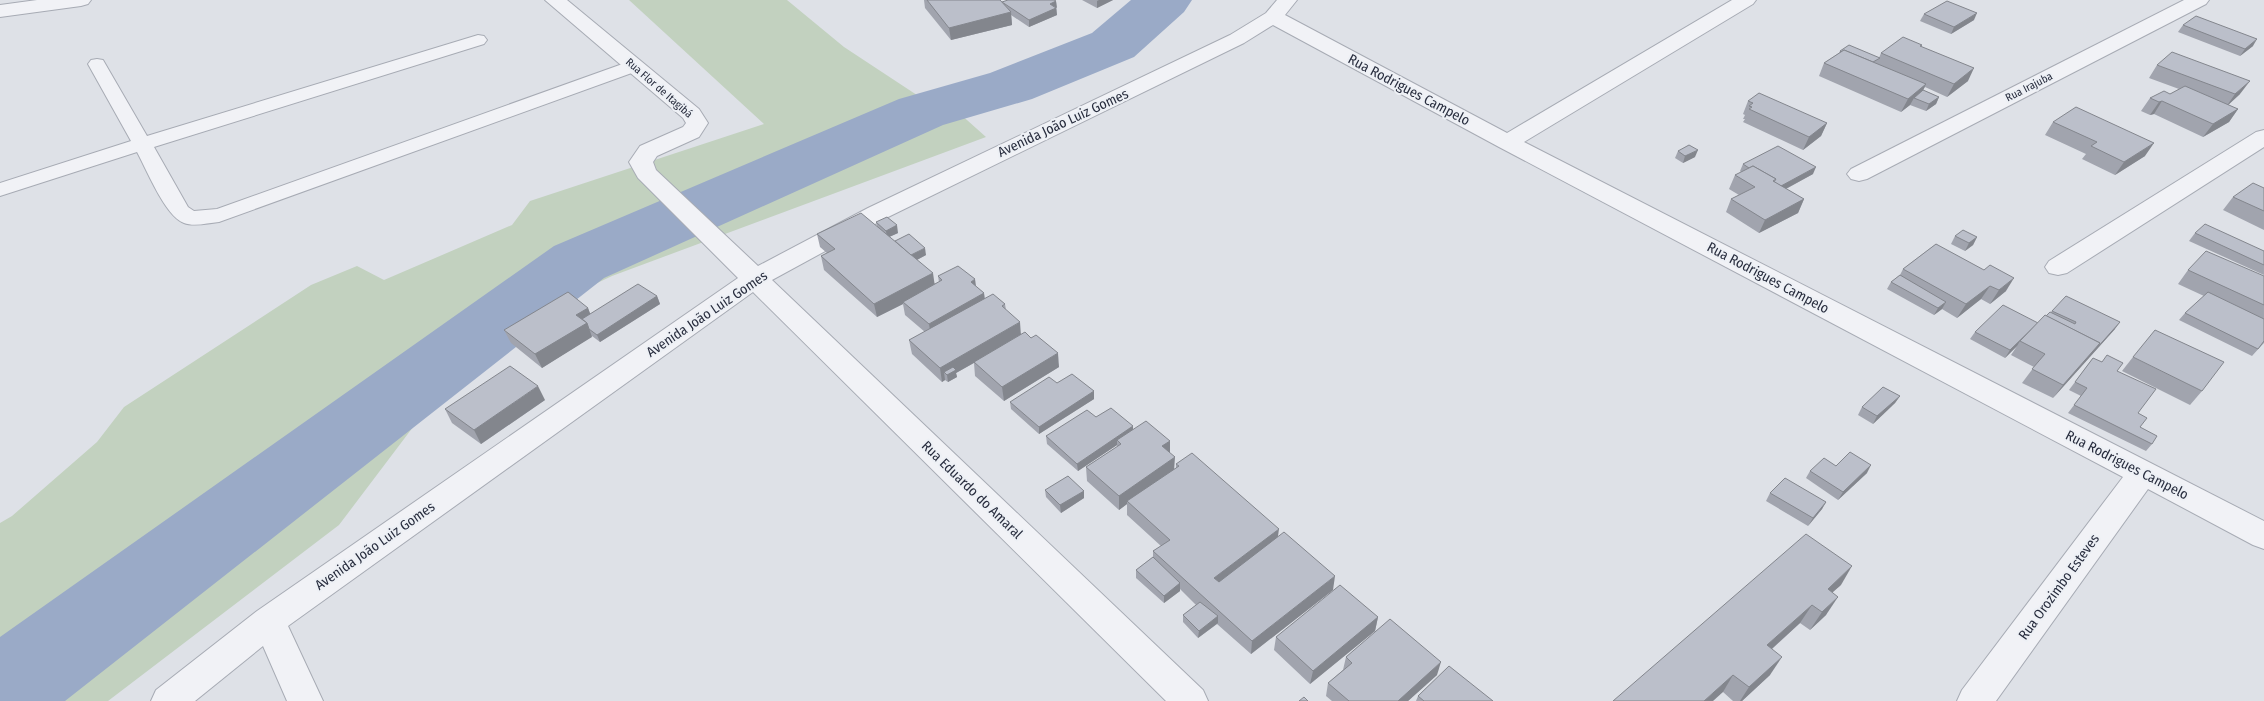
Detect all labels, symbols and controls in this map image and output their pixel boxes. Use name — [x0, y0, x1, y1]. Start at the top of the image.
street label: Rua Rodrigues Campelo — [1345, 51, 1473, 129]
street label: Rua Flor de Itagibá — [623, 55, 695, 121]
street label: Rua Irajuba — [2003, 70, 2055, 104]
street label: Avenida João Luiz Gomes — [995, 85, 1131, 161]
street label: Rua Rodrigues Campelo — [1704, 239, 1832, 317]
street label: Avenida João Luiz Gomes — [643, 267, 771, 361]
street label: Rua Rodrigues Campelo — [2063, 427, 2191, 503]
street label: Rua Eduardo do Amaral — [918, 437, 1026, 543]
street label: Avenida João Luiz Gomes — [312, 498, 438, 594]
street label: Rua Orozimbo Esteves — [2015, 531, 2103, 643]

